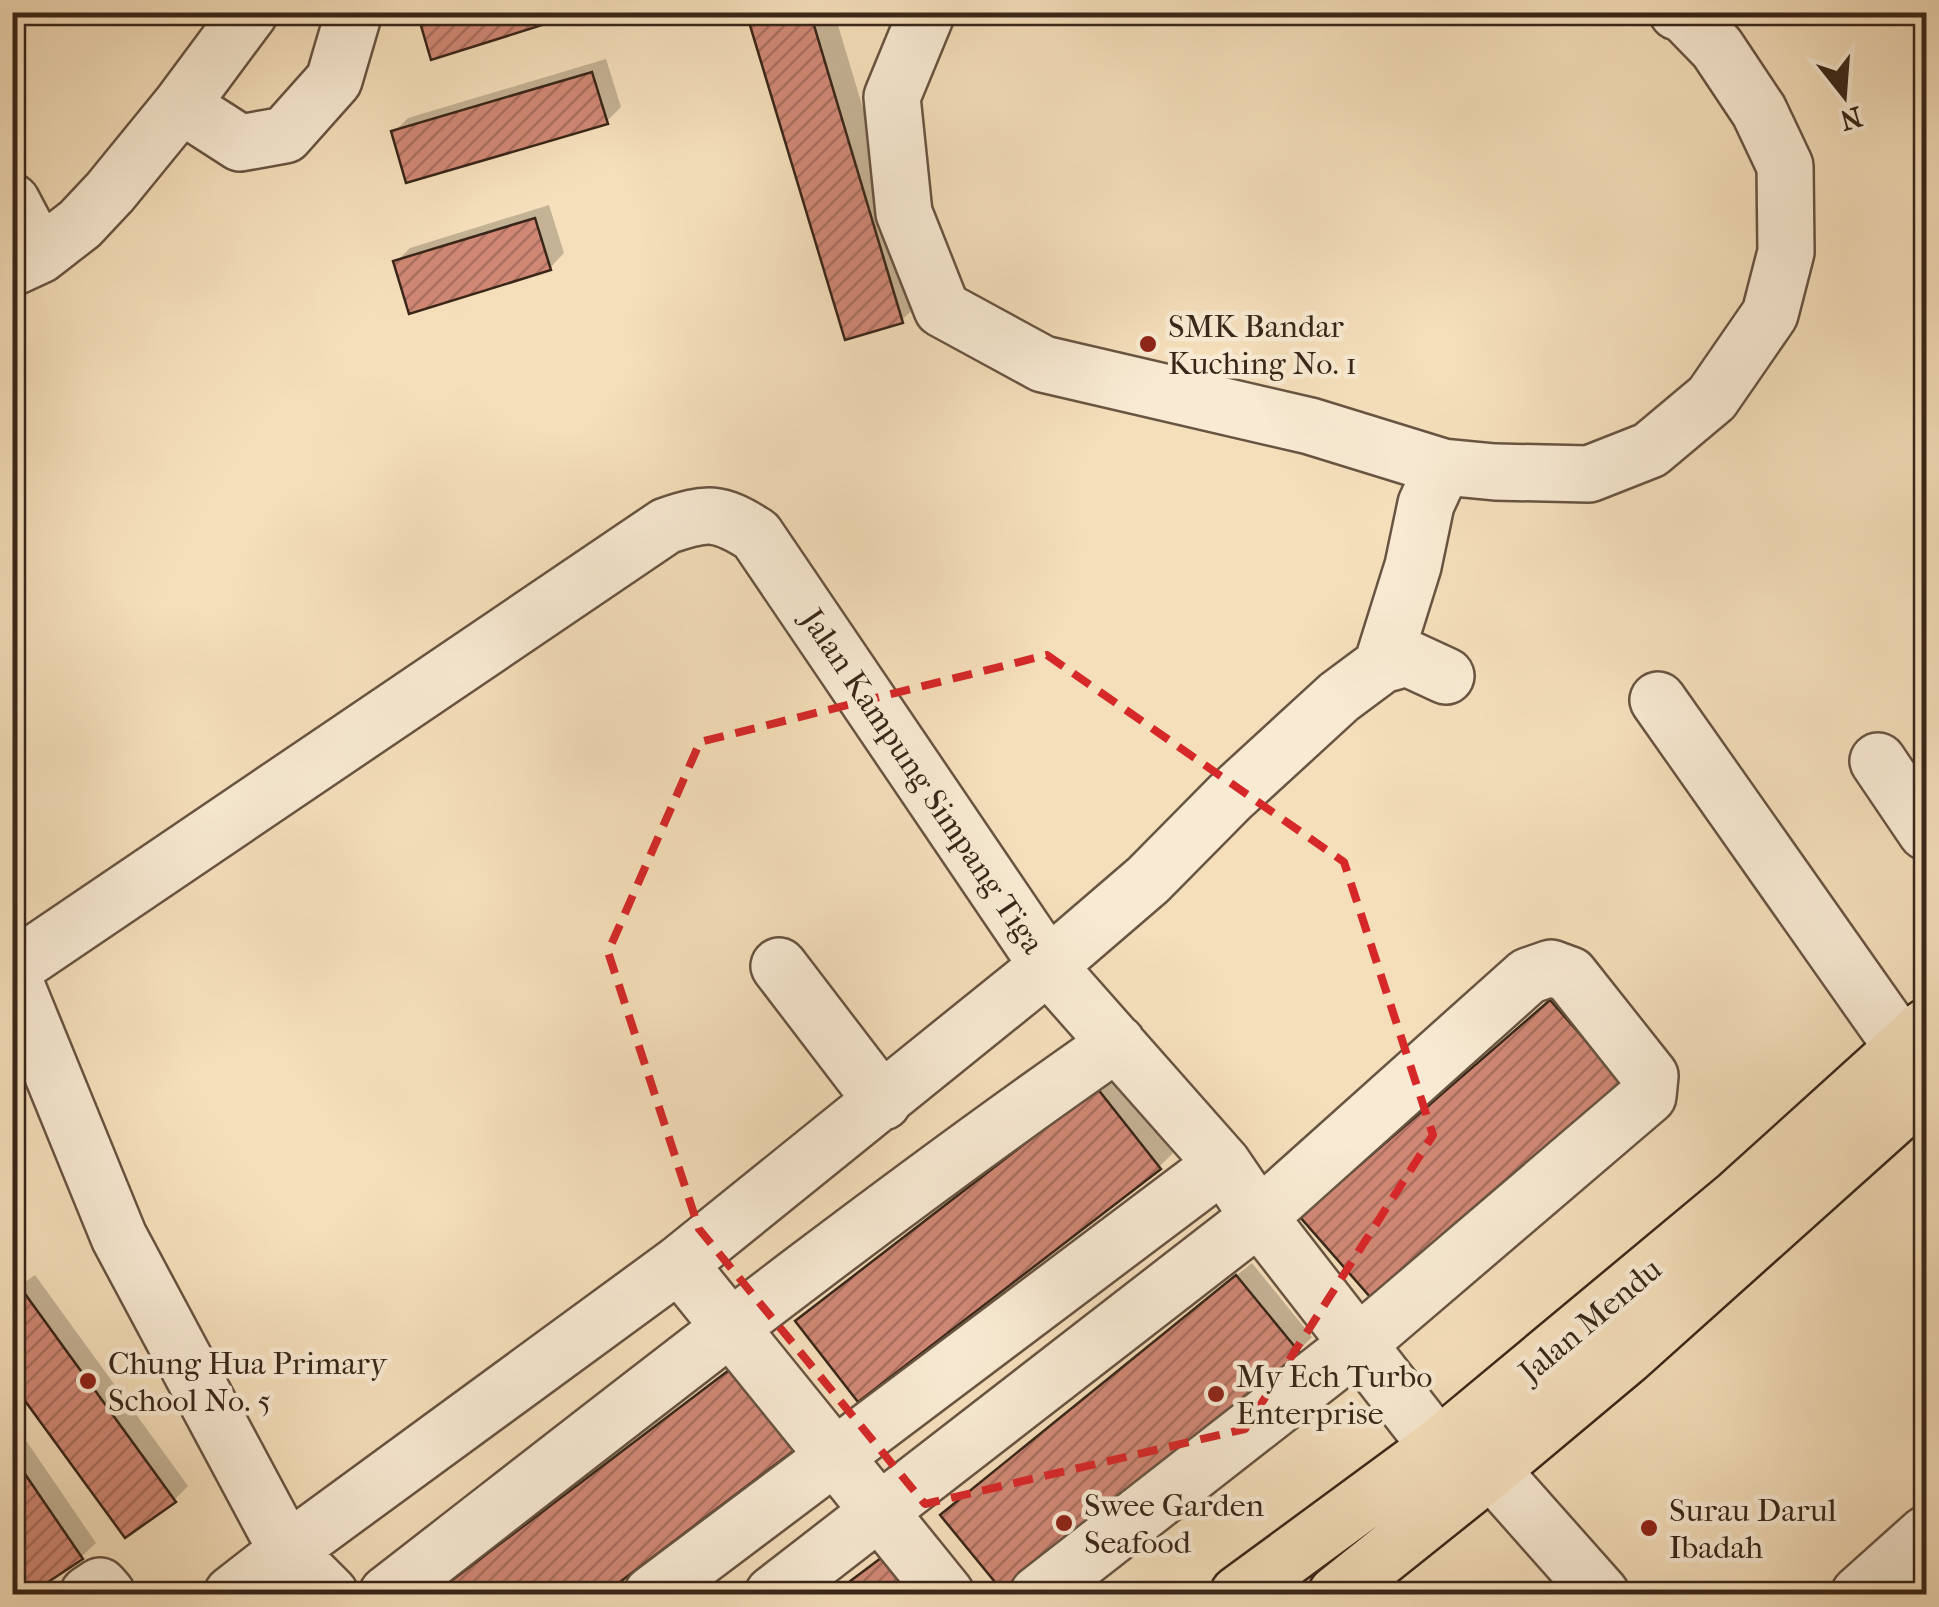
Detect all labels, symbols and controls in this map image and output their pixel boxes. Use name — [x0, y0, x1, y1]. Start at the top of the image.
north arrow — [1794, 45, 1894, 145]
text: N — [1835, 100, 1866, 138]
place label: SMK Bandar Kuching No. 1 — [1168, 308, 1357, 382]
marker: SMK Bandar Kuching No. 1 — [1137, 333, 1159, 355]
street label: Jalan Kampung Simpang Tiga — [792, 600, 1053, 962]
street label: Jalan Mendu — [1510, 1250, 1669, 1392]
place label: Chung Hua Primary School No. 5 — [108, 1345, 388, 1419]
place label: My Ech Turbo Enterprise — [1236, 1358, 1432, 1432]
marker: Chung Hua Primary School No. 5 — [77, 1370, 99, 1392]
marker: My Ech Turbo Enterprise — [1205, 1383, 1227, 1405]
place label: Swee Garden Seafood — [1084, 1487, 1265, 1561]
place label: Surau Darul Ibadah — [1669, 1492, 1837, 1566]
marker: Swee Garden Seafood — [1053, 1512, 1075, 1534]
marker: Surau Darul Ibadah — [1638, 1517, 1660, 1539]

